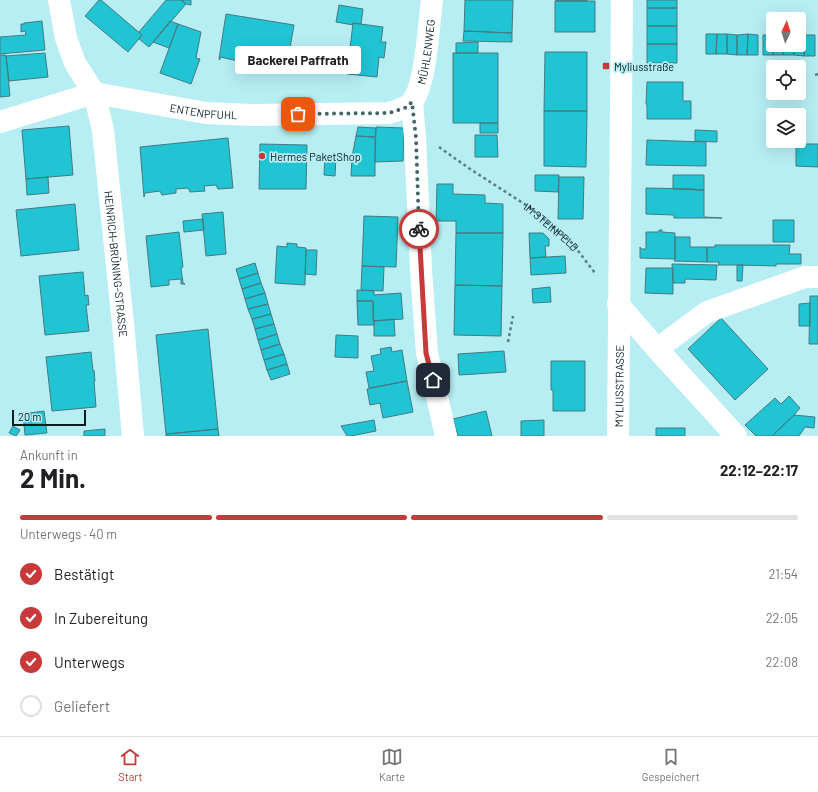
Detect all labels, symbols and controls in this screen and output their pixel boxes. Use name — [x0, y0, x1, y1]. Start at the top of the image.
north arrow — [766, 12, 806, 52]
map controls — [766, 12, 806, 148]
street label: MÜHLENWEG — [414, 19, 436, 86]
callout: Backerei Paffrath — [235, 46, 361, 74]
text: Backerei Paffrath — [247, 52, 349, 68]
place label: Myliusstraße — [614, 60, 674, 73]
button: locate — [766, 60, 806, 100]
marker: Myliusstraße — [601, 61, 611, 71]
pin — [281, 97, 315, 131]
street label: ENTENPFUHL — [169, 100, 238, 121]
icon: bag — [287, 103, 309, 125]
button: layers — [766, 108, 806, 148]
place label: Hermes PaketShop — [270, 150, 361, 163]
marker: Hermes PaketShop — [257, 151, 267, 161]
street label: HEINRICH-BRÜNING-STRASSE — [103, 190, 131, 338]
street label: IM STEINFELD — [522, 199, 582, 253]
courier — [399, 209, 439, 249]
icon: bike — [408, 218, 430, 240]
street label: MYLIUSSTRASSE — [612, 344, 625, 427]
pin — [416, 363, 450, 397]
icon: home — [422, 369, 444, 391]
scale bar — [12, 408, 86, 427]
text: 20 m — [18, 410, 41, 423]
text: Ankunft in — [20, 447, 78, 463]
text: 22:12–22:17 — [720, 461, 798, 479]
text: 2 Min. — [20, 462, 86, 493]
text: Unterwegs · 40 m — [20, 526, 117, 542]
icon: check — [20, 563, 42, 585]
text: Bestätigt — [54, 565, 114, 583]
text: 21:54 — [768, 566, 798, 582]
icon: check — [20, 607, 42, 629]
text: In Zubereitung — [54, 609, 148, 627]
text: 22:05 — [766, 610, 798, 626]
icon: check — [20, 651, 42, 673]
text: Unterwegs — [54, 653, 125, 671]
text: 22:08 — [766, 654, 798, 670]
text: Geliefert — [54, 697, 110, 715]
tab: Start — [118, 746, 142, 783]
tab: Karte — [379, 746, 405, 783]
tab: Gespeichert — [642, 746, 700, 783]

